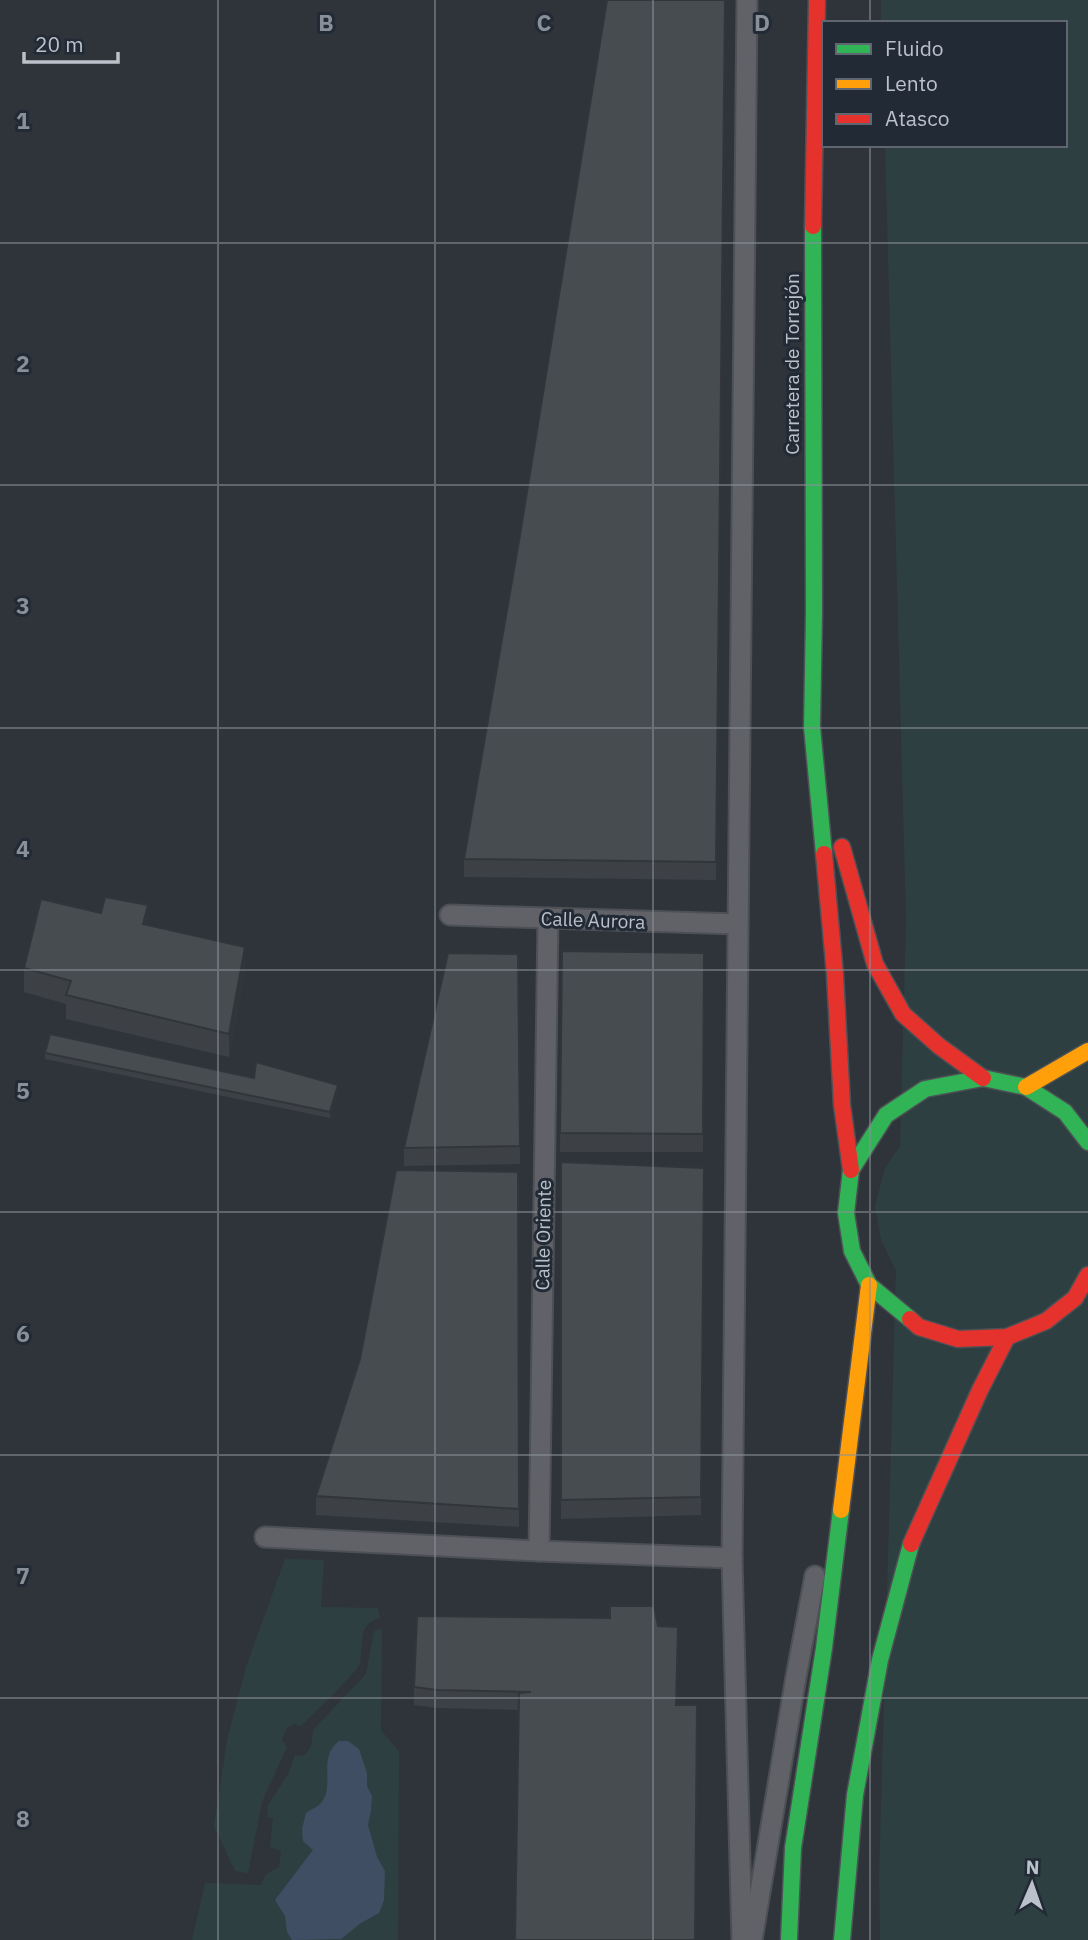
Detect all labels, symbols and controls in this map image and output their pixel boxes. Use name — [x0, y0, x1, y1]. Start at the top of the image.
text: B — [318, 7, 334, 37]
text: C — [537, 7, 552, 37]
text: D — [754, 7, 770, 37]
scale bar — [24, 21, 119, 65]
legend — [822, 21, 1067, 147]
text: 20 m — [35, 30, 84, 58]
text: Fluido — [885, 34, 944, 62]
text: Lento — [885, 69, 938, 97]
text: Atasco — [885, 104, 949, 132]
text: 1 — [16, 105, 30, 135]
street label: Carretera de Torrejón — [780, 273, 804, 455]
text: 2 — [16, 348, 30, 378]
text: 3 — [16, 590, 30, 620]
text: 4 — [16, 833, 30, 863]
street label: Calle Aurora — [540, 906, 646, 934]
text: 5 — [16, 1075, 30, 1105]
street label: Calle Oriente — [530, 1180, 556, 1290]
text: 6 — [16, 1318, 30, 1348]
text: 7 — [16, 1560, 30, 1590]
text: 8 — [16, 1803, 30, 1833]
north arrow — [997, 1849, 1067, 1919]
text: N — [1025, 1855, 1040, 1879]

